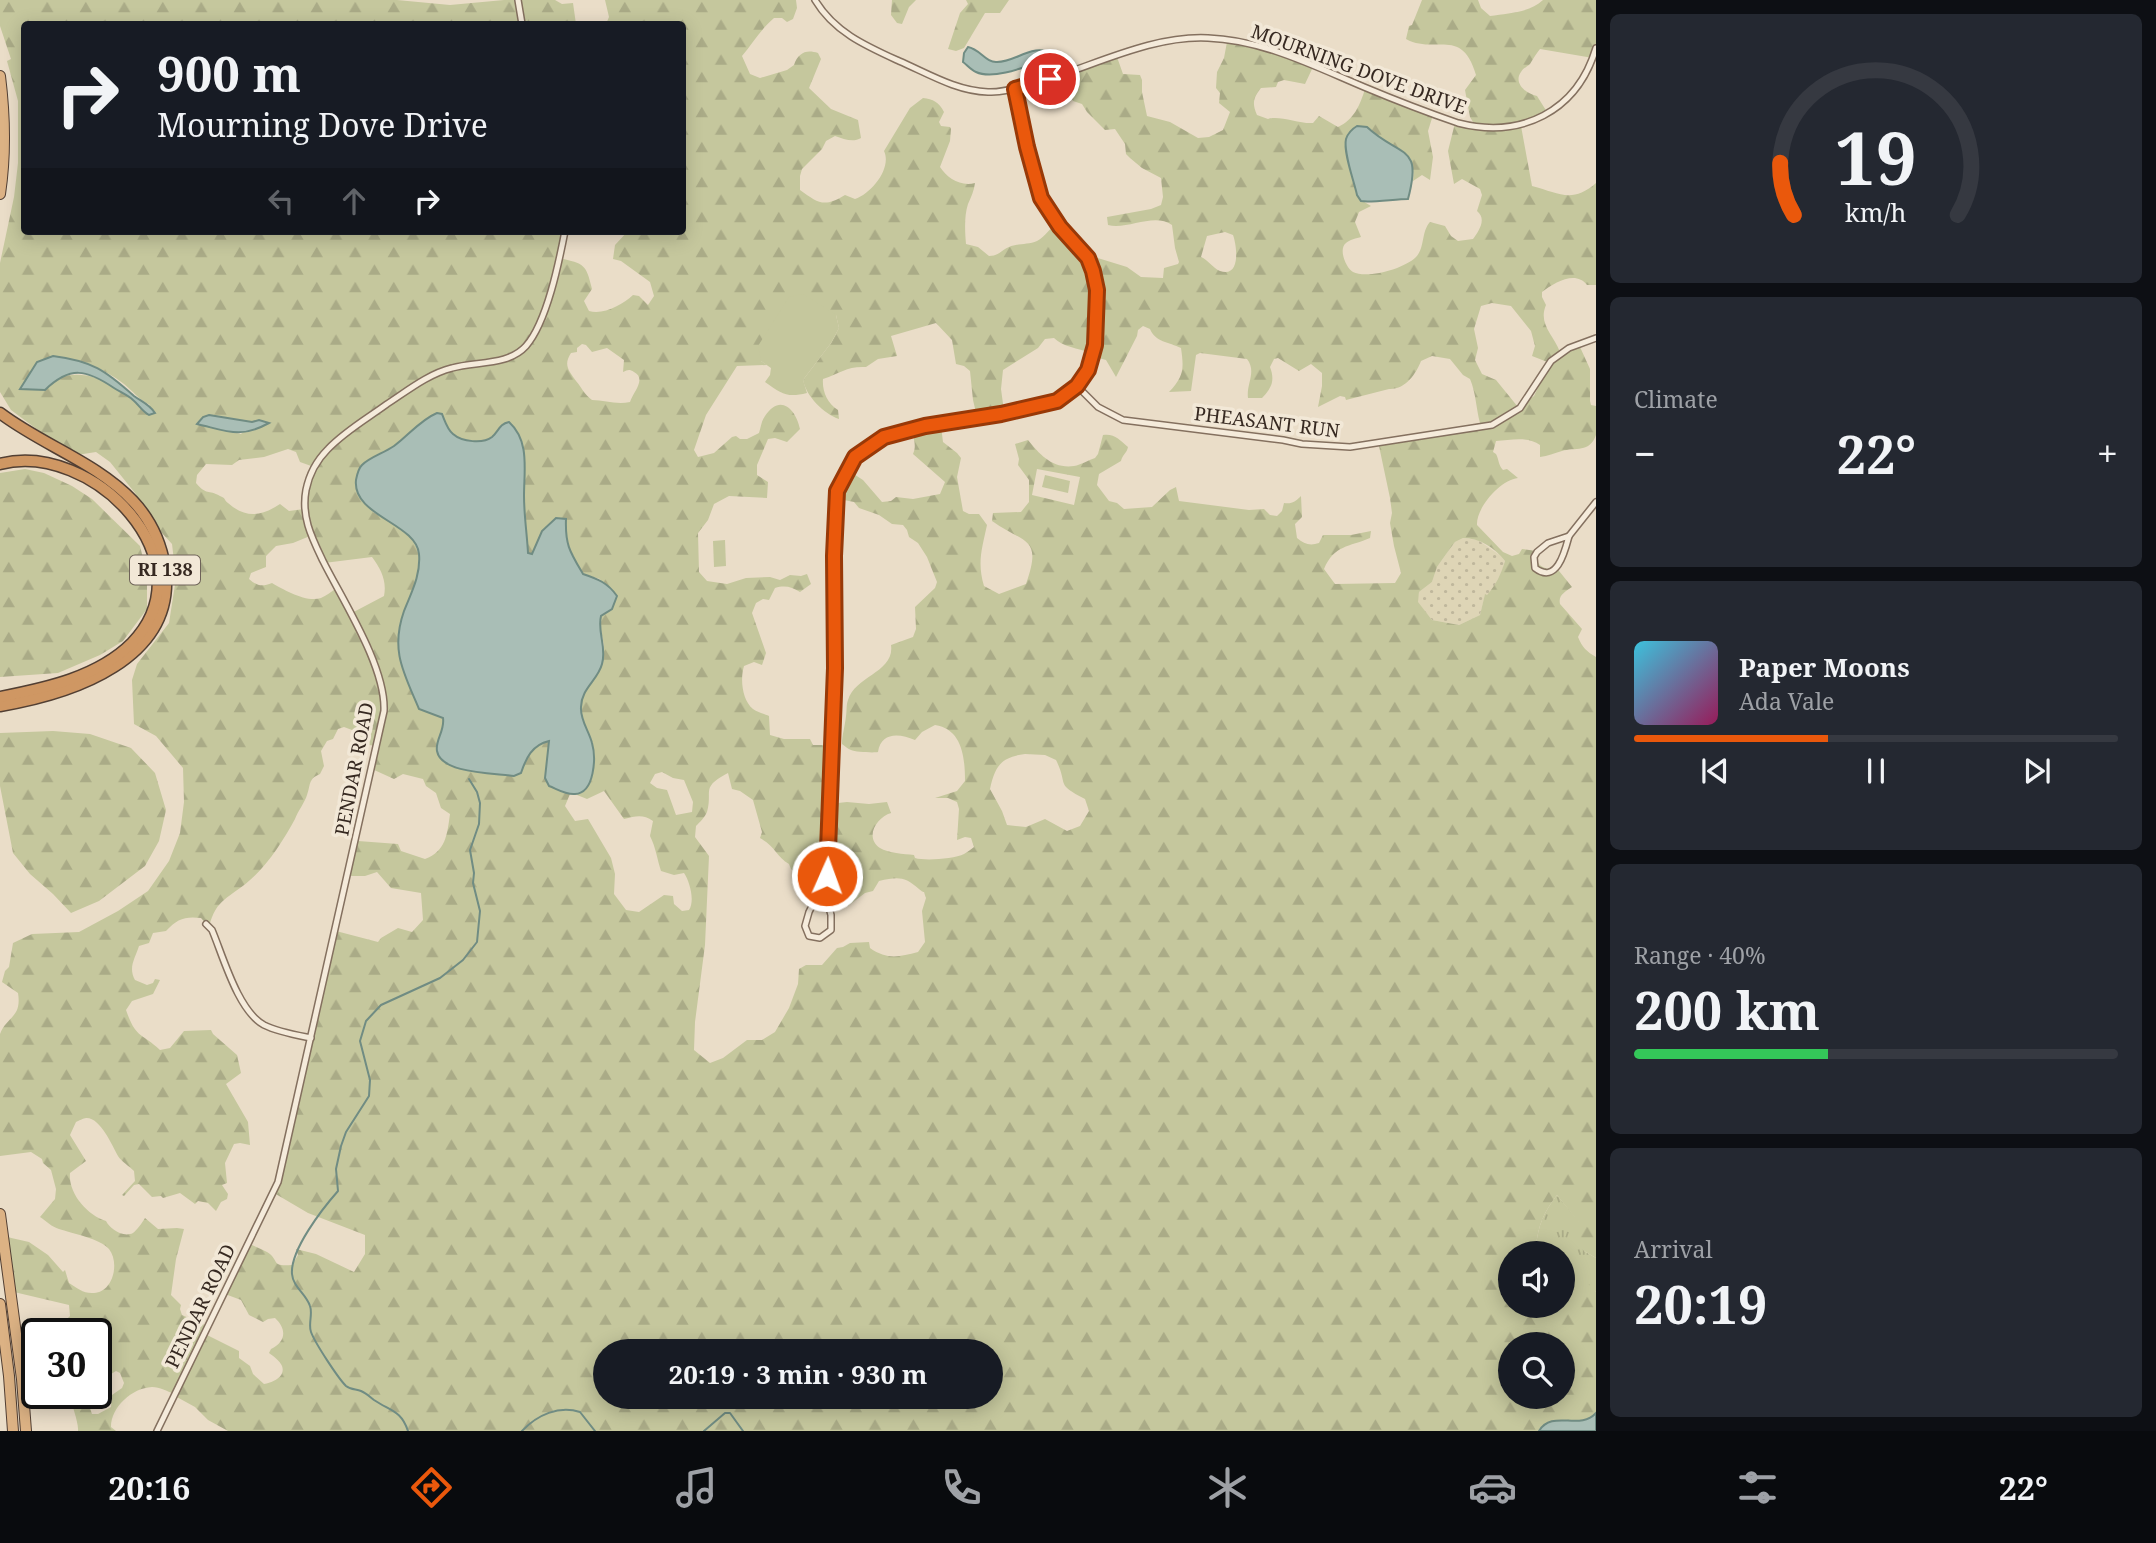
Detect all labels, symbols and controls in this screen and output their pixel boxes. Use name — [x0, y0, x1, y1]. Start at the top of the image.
street label: MOURNING DOVE DRIVE — [1248, 18, 1470, 120]
text: 900 m — [157, 40, 301, 106]
icon: right — [42, 49, 133, 140]
pin — [1020, 49, 1080, 109]
icon: arrive — [1031, 60, 1069, 98]
text: Mourning Dove Drive — [157, 103, 488, 146]
text: 19 — [1835, 107, 1917, 206]
icon: left — [262, 182, 300, 220]
icon: ahead — [335, 182, 373, 220]
icon: right — [408, 182, 446, 220]
text: km/h — [1845, 195, 1907, 229]
text: Climate — [1634, 383, 1718, 415]
street label: PHEASANT RUN — [1193, 400, 1341, 444]
text: 22° — [1837, 418, 1916, 489]
text: − — [1634, 427, 1656, 479]
text: + — [2097, 427, 2118, 479]
road number: RI 138 — [130, 556, 200, 584]
text: Paper Moons — [1739, 649, 1910, 685]
text: Ada Vale — [1739, 685, 1834, 717]
street label: PENDAR ROAD — [328, 700, 380, 838]
icon: previous — [1696, 752, 1734, 790]
icon: pause — [1857, 752, 1895, 790]
icon: next — [2018, 752, 2056, 790]
position arrow — [790, 839, 864, 913]
text: Range · 40% — [1634, 939, 1766, 971]
text: 200 km — [1634, 974, 1820, 1045]
text: Arrival — [1634, 1233, 1713, 1265]
street label: PENDAR ROAD — [159, 1240, 241, 1372]
map controls — [1498, 1241, 1575, 1409]
button: sound — [1498, 1241, 1575, 1318]
text: 20:19 — [1634, 1268, 1767, 1339]
speed limit sign: 30 — [21, 1318, 112, 1409]
button: search — [1498, 1332, 1575, 1409]
text: 20:19 · 3 min · 930 m — [668, 1356, 928, 1392]
icon: directions — [407, 1463, 456, 1512]
icon: music — [672, 1463, 721, 1512]
icon: phone — [937, 1463, 986, 1512]
icon: climate — [1203, 1463, 1252, 1512]
icon: car — [1468, 1463, 1517, 1512]
icon: filters — [1733, 1463, 1782, 1512]
text: 20:16 — [108, 1466, 190, 1509]
text: 22° — [1999, 1466, 2048, 1509]

